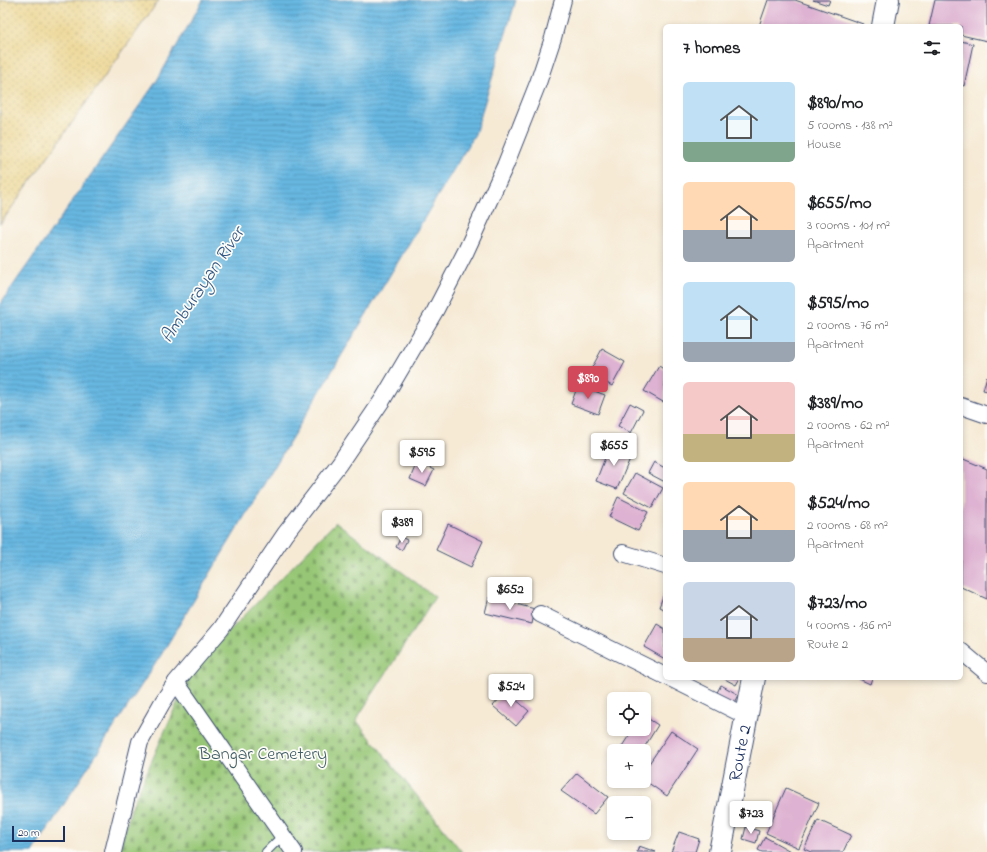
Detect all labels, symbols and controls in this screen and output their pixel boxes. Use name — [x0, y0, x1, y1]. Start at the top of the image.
text: 7 homes — [683, 36, 741, 61]
icon: filters — [921, 37, 943, 59]
text: $890/mo — [807, 91, 863, 116]
icon: home — [715, 98, 763, 146]
text: 5 rooms · 138 m² — [807, 116, 893, 135]
text: House — [807, 135, 841, 154]
text: $655/mo — [807, 191, 872, 216]
icon: home — [715, 198, 763, 246]
text: 3 rooms · 101 m² — [807, 216, 890, 235]
water label: Amburayan River — [154, 220, 253, 349]
text: Apartment — [807, 235, 864, 254]
text: $595/mo — [807, 291, 869, 316]
icon: home — [715, 298, 763, 346]
text: 2 rooms · 76 m² — [807, 316, 889, 335]
text: Apartment — [807, 335, 864, 354]
pin: $890 — [564, 366, 612, 400]
text: $890 — [577, 369, 599, 388]
text: $389/mo — [807, 391, 863, 416]
icon: home — [715, 398, 763, 446]
text: 2 rooms · 62 m² — [807, 416, 890, 435]
pin: $655 — [590, 433, 638, 467]
text: Apartment — [807, 435, 864, 454]
text: $655 — [600, 436, 628, 455]
pin: $595 — [398, 440, 446, 474]
text: $595 — [409, 443, 435, 462]
text: $524/mo — [807, 491, 870, 516]
icon: home — [715, 498, 763, 546]
pin: $389 — [378, 510, 426, 544]
text: $389 — [391, 513, 413, 532]
text: 2 rooms · 68 m² — [807, 516, 888, 535]
text: Apartment — [807, 535, 864, 554]
pin: $652 — [486, 577, 534, 611]
text: $652 — [496, 580, 524, 599]
text: $723/mo — [807, 591, 867, 616]
icon: home — [715, 598, 763, 646]
text: 4 rooms · 136 m² — [807, 616, 892, 635]
text: Route 2 — [807, 635, 848, 654]
pin: $524 — [487, 674, 535, 708]
text: $524 — [497, 677, 525, 696]
map controls — [607, 692, 651, 840]
button: locate — [607, 692, 651, 736]
street label: Route 2 — [723, 723, 760, 784]
park label: Bangar Cemetery — [198, 742, 327, 769]
button: + — [607, 744, 651, 788]
button: − — [607, 796, 651, 840]
pin: $723 — [727, 801, 775, 835]
text: $723 — [738, 804, 764, 823]
scale bar — [12, 824, 65, 843]
text: 20 m — [18, 825, 40, 841]

